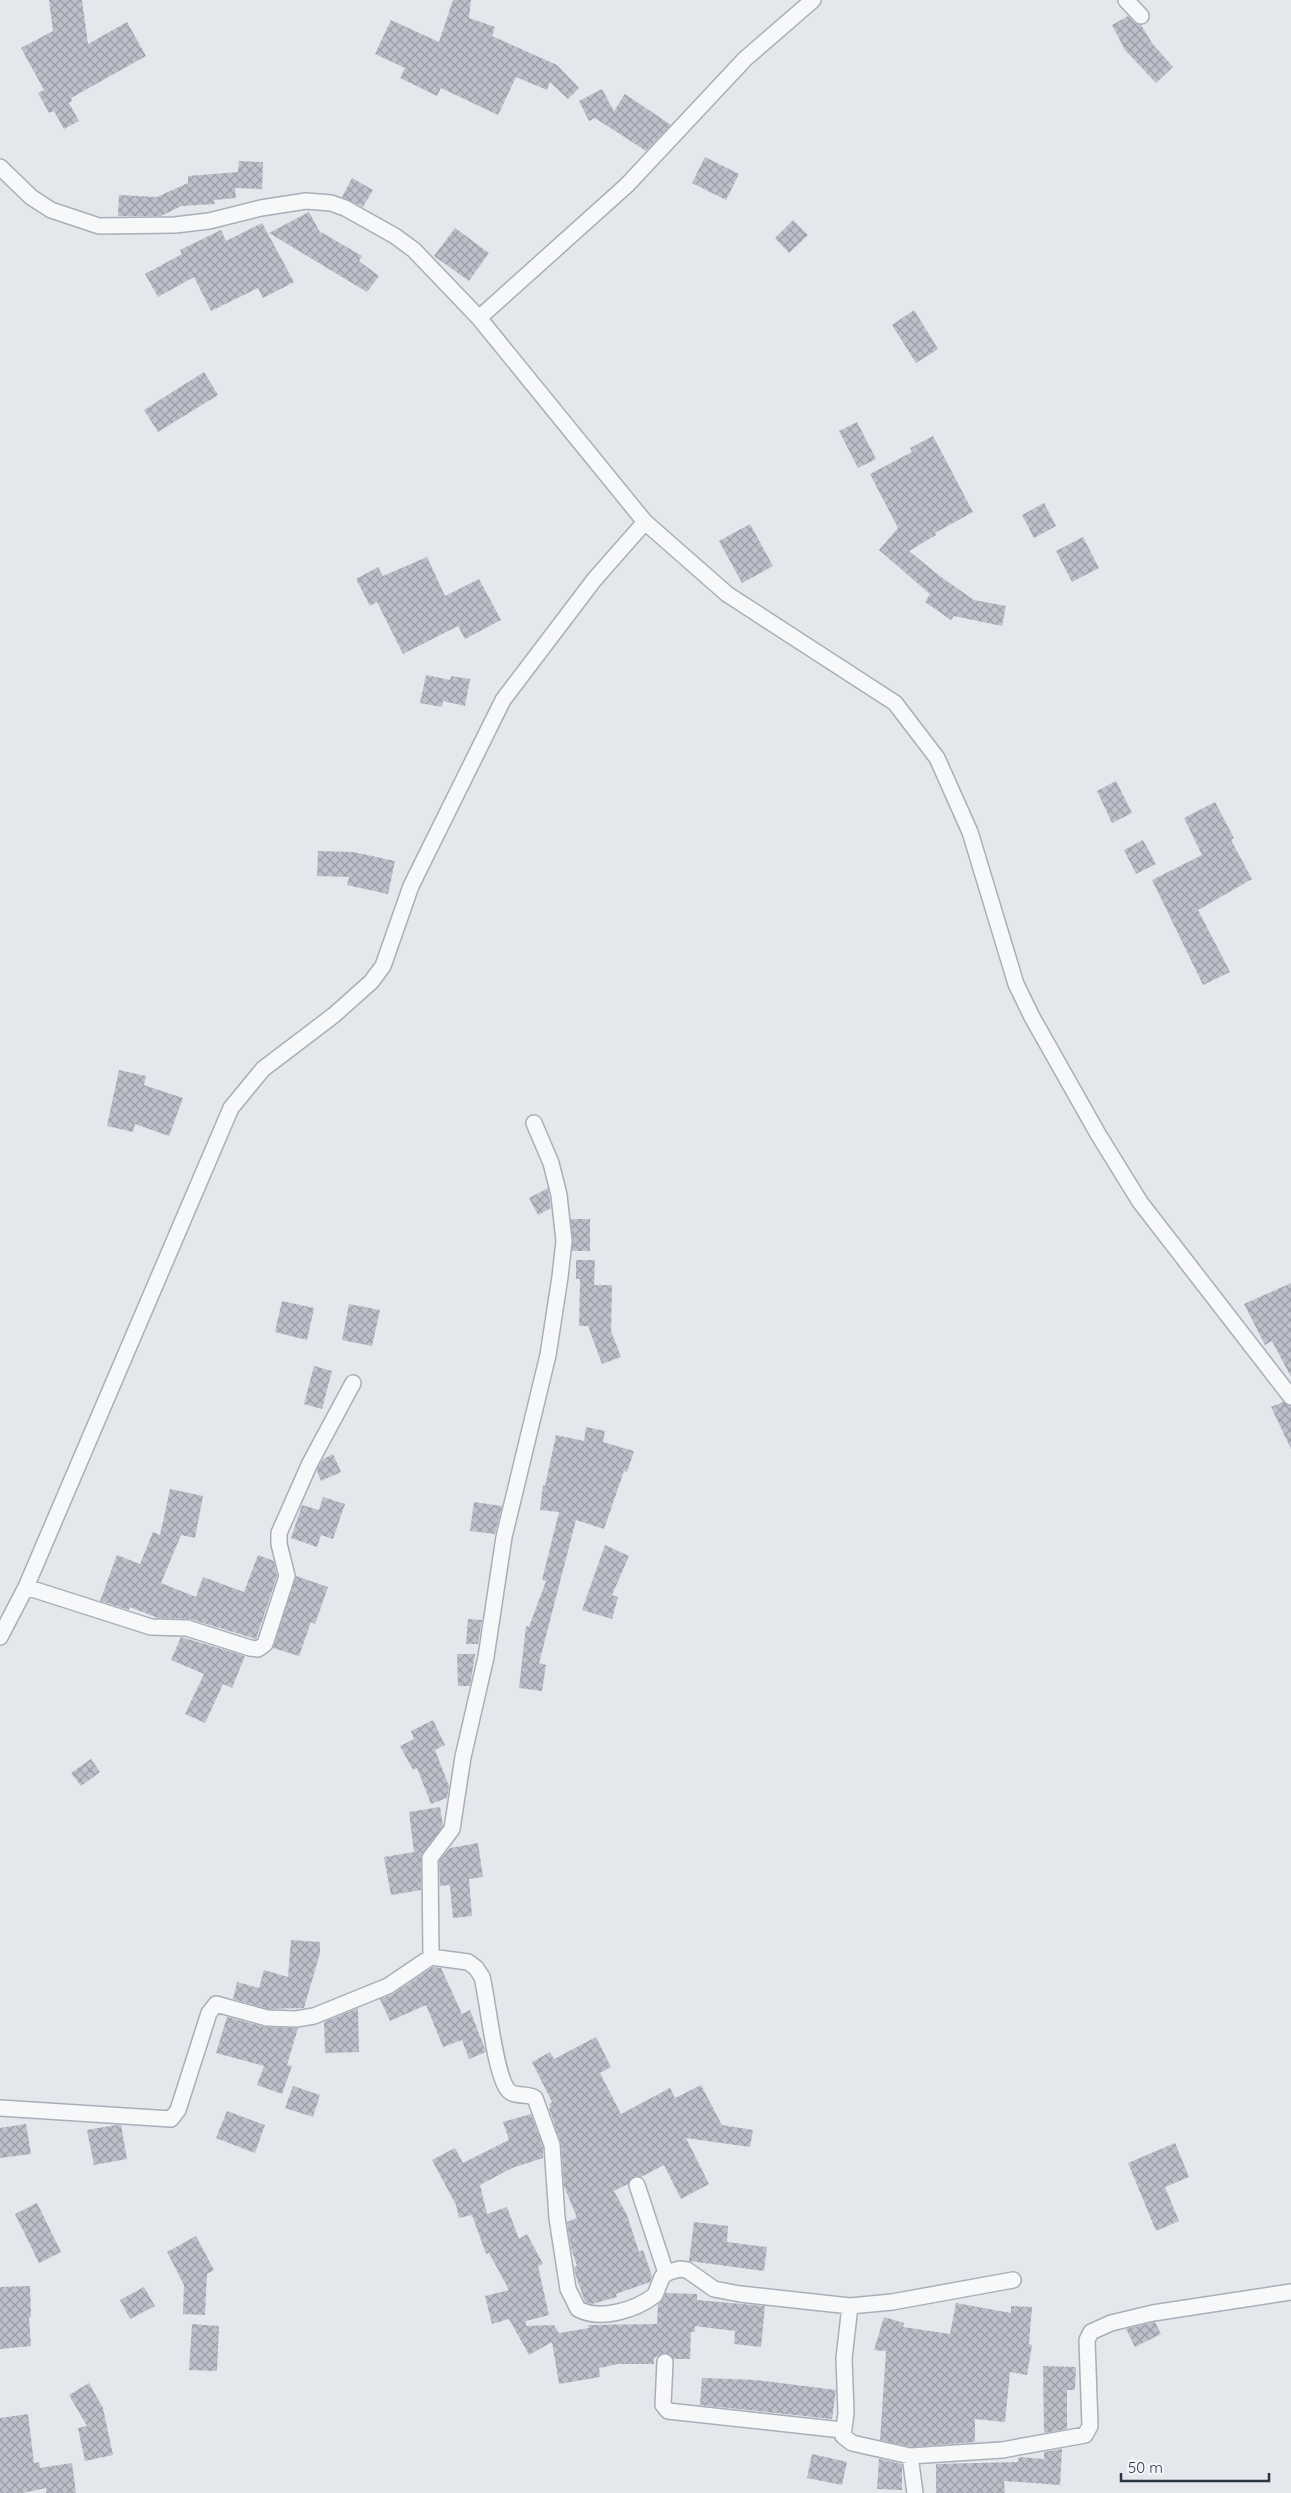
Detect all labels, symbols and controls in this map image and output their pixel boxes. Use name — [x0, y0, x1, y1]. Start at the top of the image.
scale bar — [1121, 2450, 1268, 2482]
text: 50 m — [1128, 2458, 1163, 2477]

